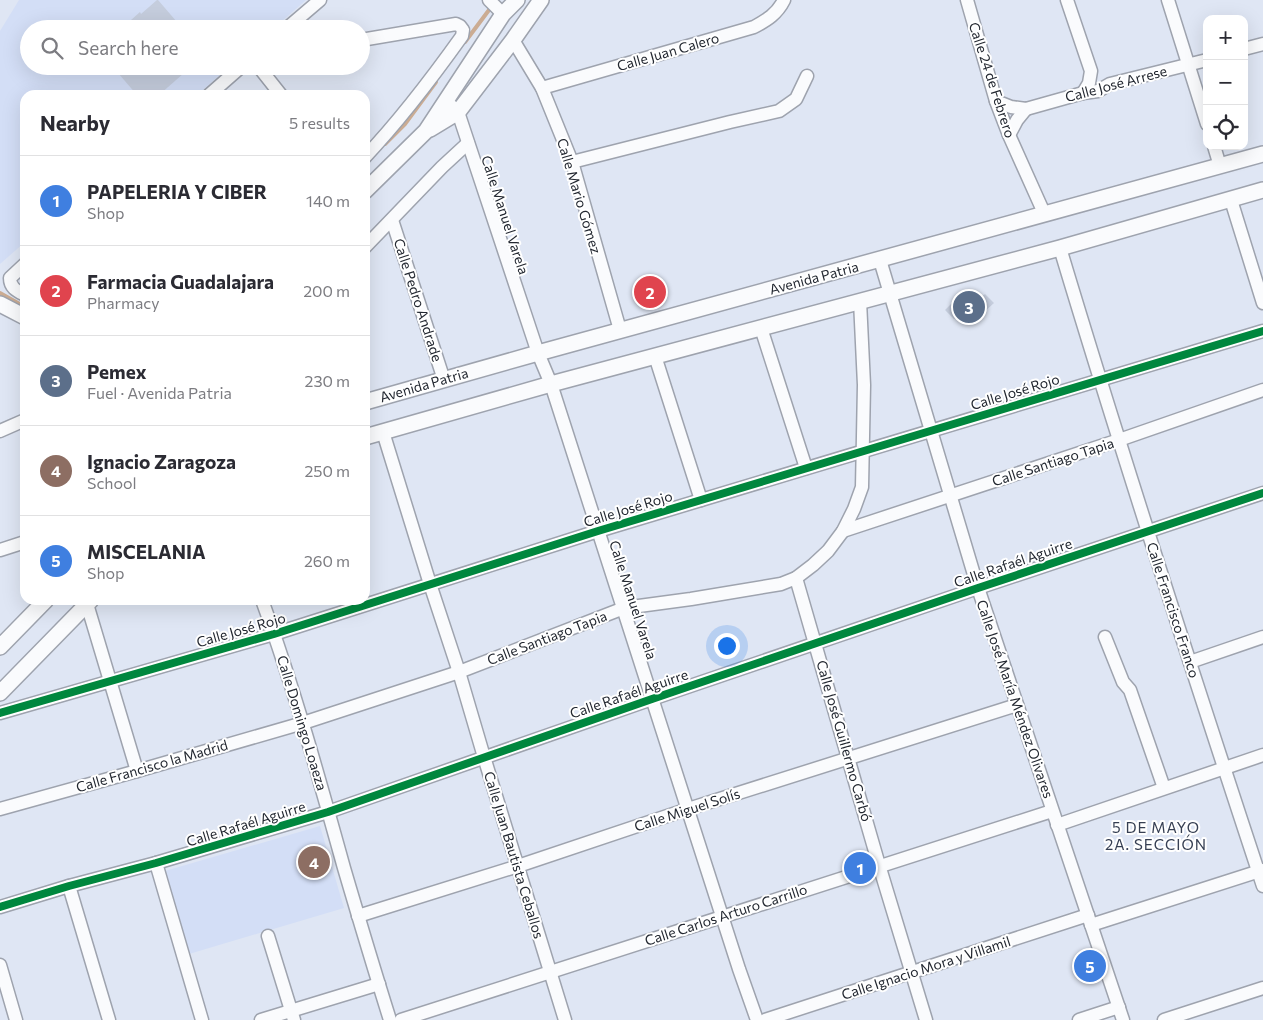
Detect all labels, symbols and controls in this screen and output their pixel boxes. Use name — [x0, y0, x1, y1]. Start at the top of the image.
map controls — [1203, 15, 1248, 150]
button: + — [1203, 15, 1248, 60]
search box — [20, 20, 370, 75]
street label: Calle 24 de Febrero — [966, 20, 1019, 140]
street label: Calle Juan Calero — [615, 29, 721, 74]
icon: search — [38, 34, 66, 62]
text: Search here — [78, 36, 178, 59]
button: − — [1203, 60, 1248, 105]
street label: Calle José Arrese — [1063, 62, 1169, 105]
button: locate — [1203, 105, 1248, 150]
text: Nearby — [40, 110, 110, 135]
text: 5 results — [289, 113, 350, 132]
street label: Calle Mario Gómez — [554, 136, 605, 256]
street label: Calle Manuel Varela — [478, 153, 533, 276]
text: PAPELERIA Y CIBER — [87, 180, 267, 203]
text: 1 — [52, 191, 60, 210]
text: 140 m — [306, 191, 350, 210]
text: Shop — [87, 203, 125, 222]
street label: Calle Pedro Andrade — [391, 236, 446, 364]
street label: Avenida Patria — [767, 257, 860, 298]
text: Farmacia Guadalajara — [87, 270, 274, 293]
pin: 2 — [634, 273, 666, 311]
text: 2 — [51, 281, 61, 300]
text: 200 m — [303, 281, 350, 300]
pin: 3 — [953, 288, 985, 326]
text: Pharmacy — [87, 293, 160, 312]
text: Pemex — [87, 360, 146, 383]
street label: Avenida Patria — [378, 364, 470, 405]
street label: Calle José Rojo — [968, 370, 1061, 413]
text: 3 — [51, 371, 61, 390]
text: 230 m — [305, 371, 350, 390]
text: Fuel · Avenida Patria — [87, 383, 232, 402]
street label: Calle Santiago Tapia — [990, 434, 1116, 489]
text: Ignacio Zaragoza — [87, 450, 236, 473]
text: 4 — [51, 461, 61, 480]
text: 250 m — [304, 461, 350, 480]
text: School — [87, 473, 137, 492]
street label: Calle José Rojo — [581, 487, 674, 530]
street label: Calle Rafaél Aguirre — [952, 534, 1074, 591]
street label: Calle Manuel Varela — [606, 538, 661, 661]
text: MISCELANIA — [87, 540, 206, 563]
street label: Calle Francisco Franco — [1144, 540, 1203, 680]
text: 5 — [51, 551, 61, 570]
text: 260 m — [304, 551, 350, 570]
text: Shop — [87, 563, 125, 582]
street label: Calle José María Méndez Olivares — [973, 597, 1057, 800]
street label: Calle Santiago Tapia — [484, 607, 609, 668]
street label: Calle José Rojo — [194, 609, 287, 650]
your location — [714, 633, 740, 659]
street label: Calle Domingo Loaeza — [274, 653, 331, 793]
street label: Calle José Guillermo Carbó — [813, 658, 876, 823]
street label: Calle Rafaél Aguirre — [568, 665, 690, 722]
street label: Calle Francisco la Madrid — [74, 736, 230, 795]
street label: Calle Juan Bautista Ceballos — [481, 769, 548, 940]
street label: Calle Miguel Solís — [632, 784, 742, 835]
street label: Calle Rafaél Aguirre — [184, 797, 308, 850]
district label: 5 DE MAYO 2A. SECCIÓN — [1105, 818, 1207, 853]
pin: 4 — [298, 843, 330, 881]
pin: 1 — [844, 849, 876, 887]
street label: Calle Carlos Arturo Carrillo — [642, 880, 809, 949]
street label: Calle Ignacio Mora y Villamil — [839, 932, 1012, 1003]
pin: 5 — [1074, 947, 1106, 985]

